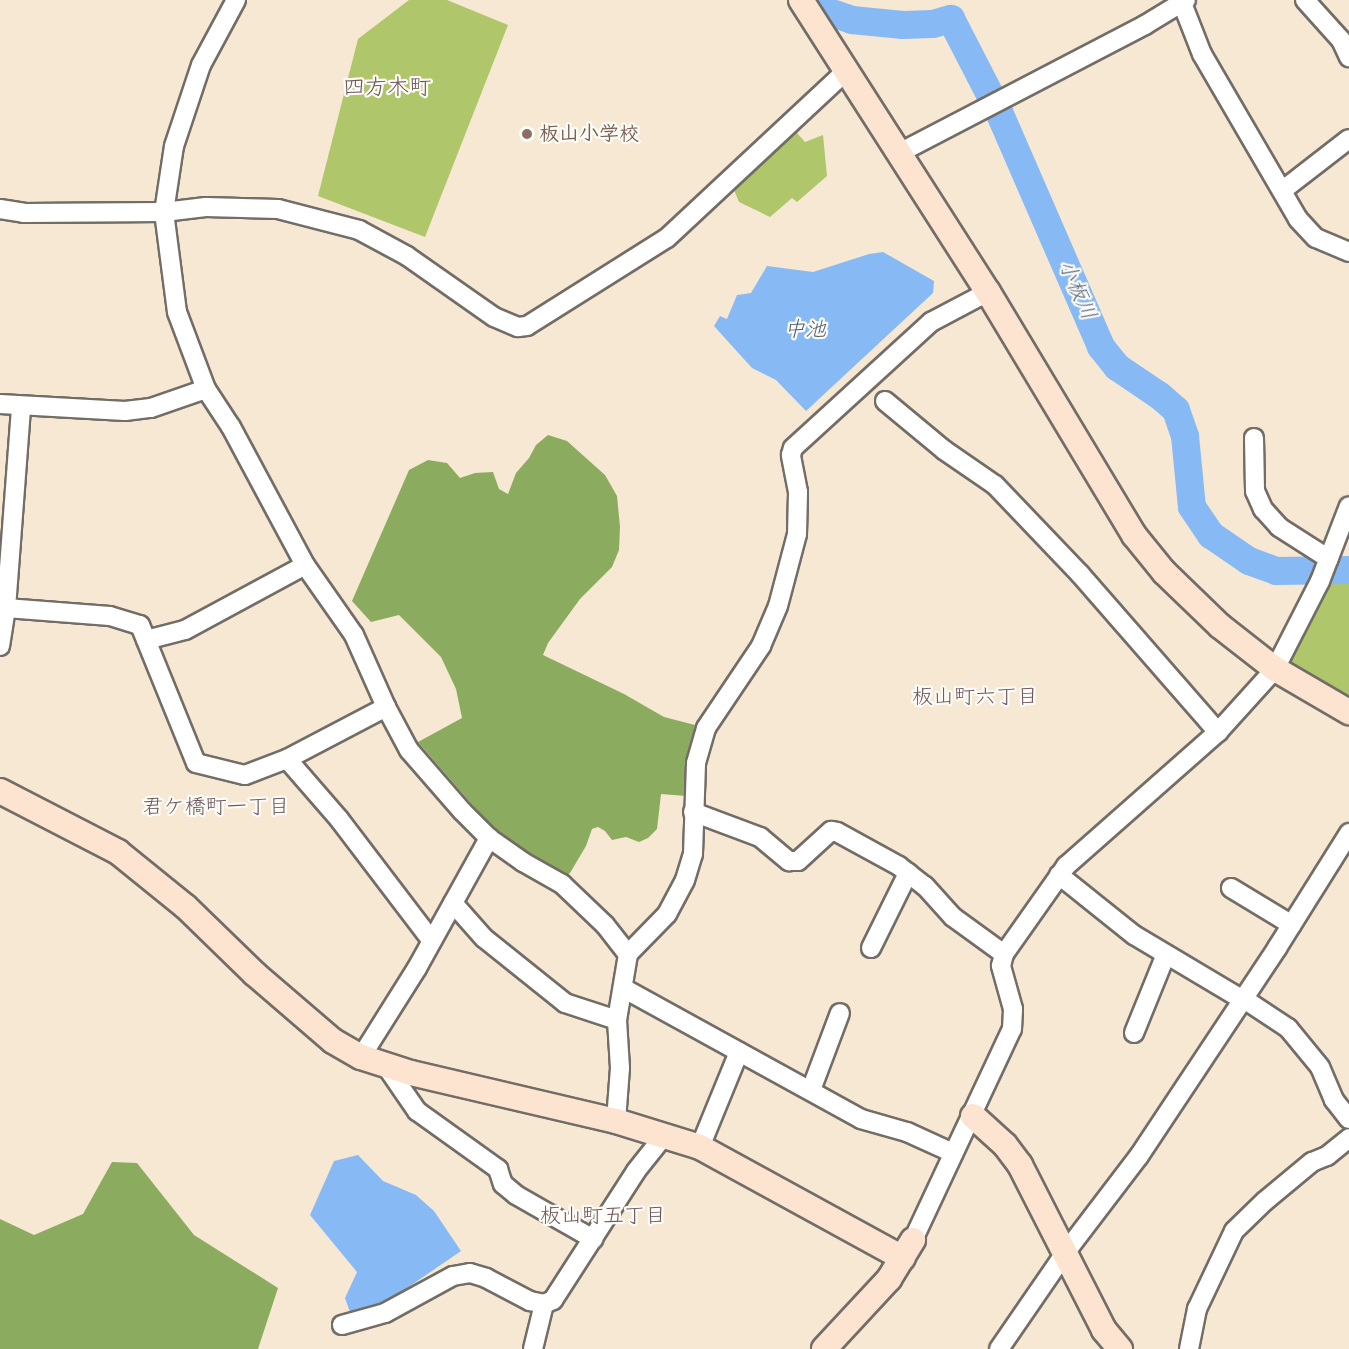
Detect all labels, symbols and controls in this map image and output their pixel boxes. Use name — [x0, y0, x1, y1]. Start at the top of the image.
district label: 四方木町 — [343, 76, 431, 102]
place label: 板山小学校 — [539, 122, 639, 146]
marker: 板山小学校 — [520, 127, 534, 141]
water label: 小板川 — [1053, 256, 1101, 324]
water label: 中池 — [784, 317, 826, 343]
district label: 板山町六丁目 — [912, 684, 1038, 710]
district label: 君ケ橋町一丁目 — [143, 794, 289, 820]
district label: 板山町五丁目 — [540, 1203, 666, 1229]

